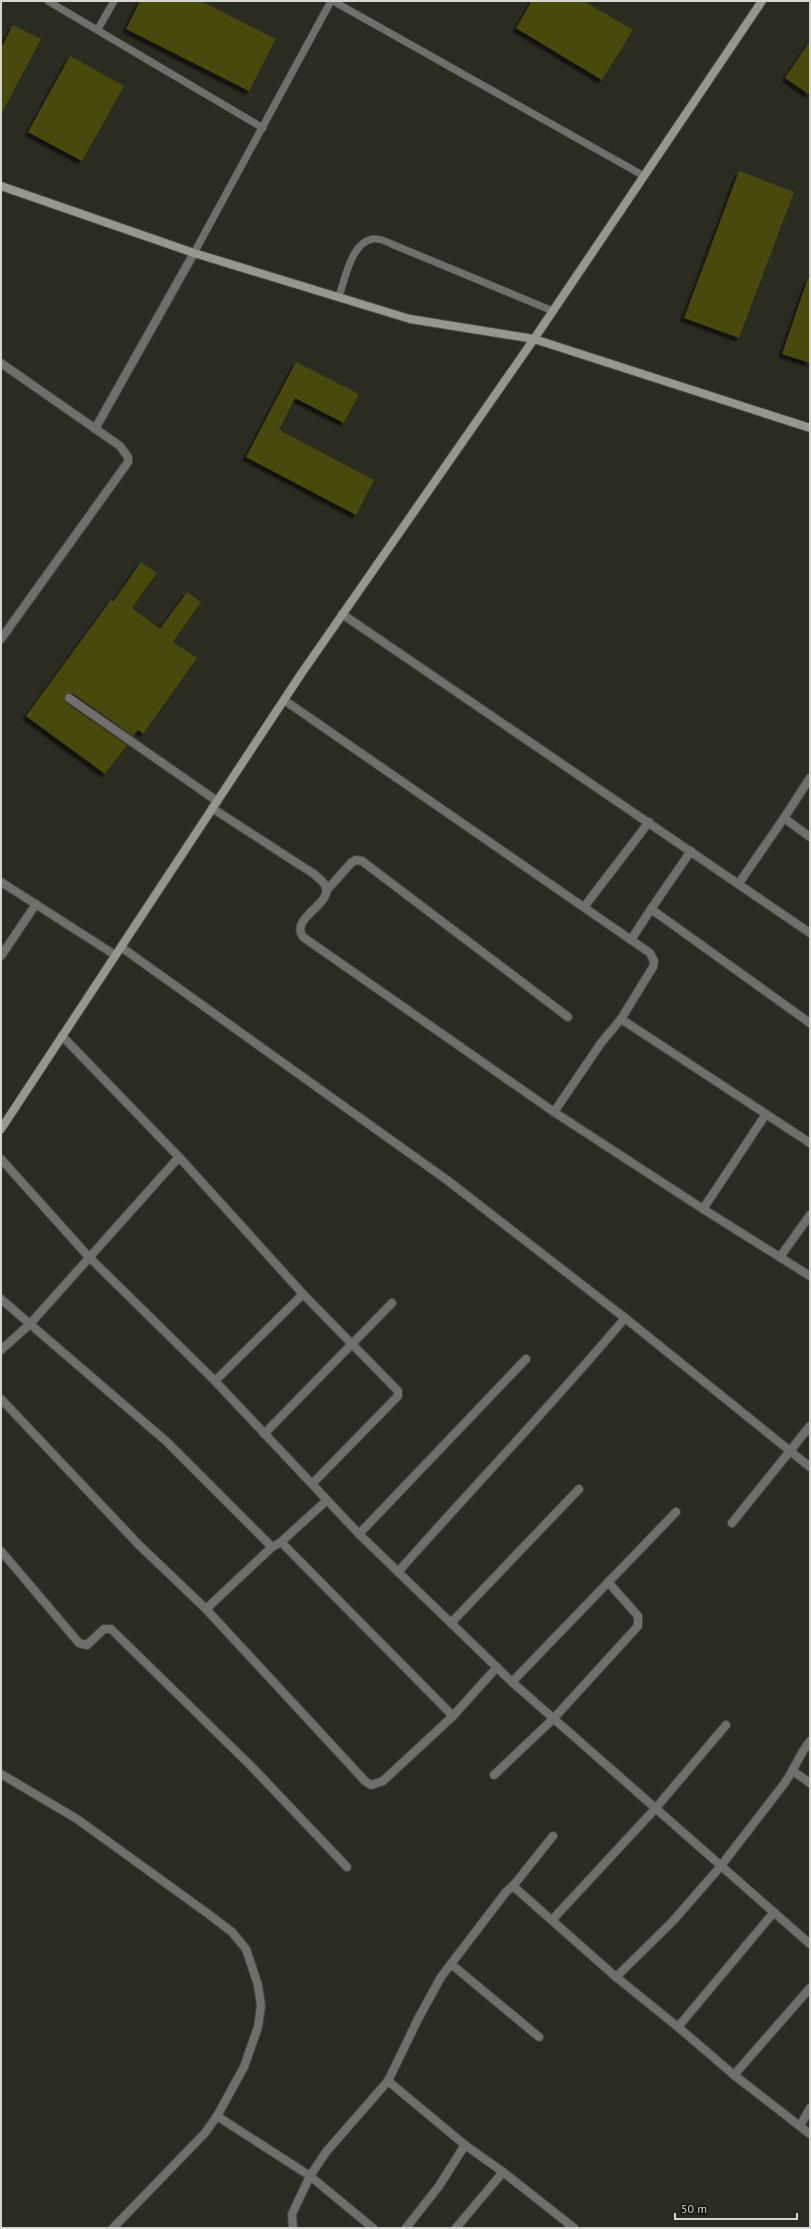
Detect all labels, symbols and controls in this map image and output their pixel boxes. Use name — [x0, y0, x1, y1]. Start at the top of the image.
scale bar — [675, 2195, 797, 2221]
text: 50 m — [681, 2201, 707, 2216]

